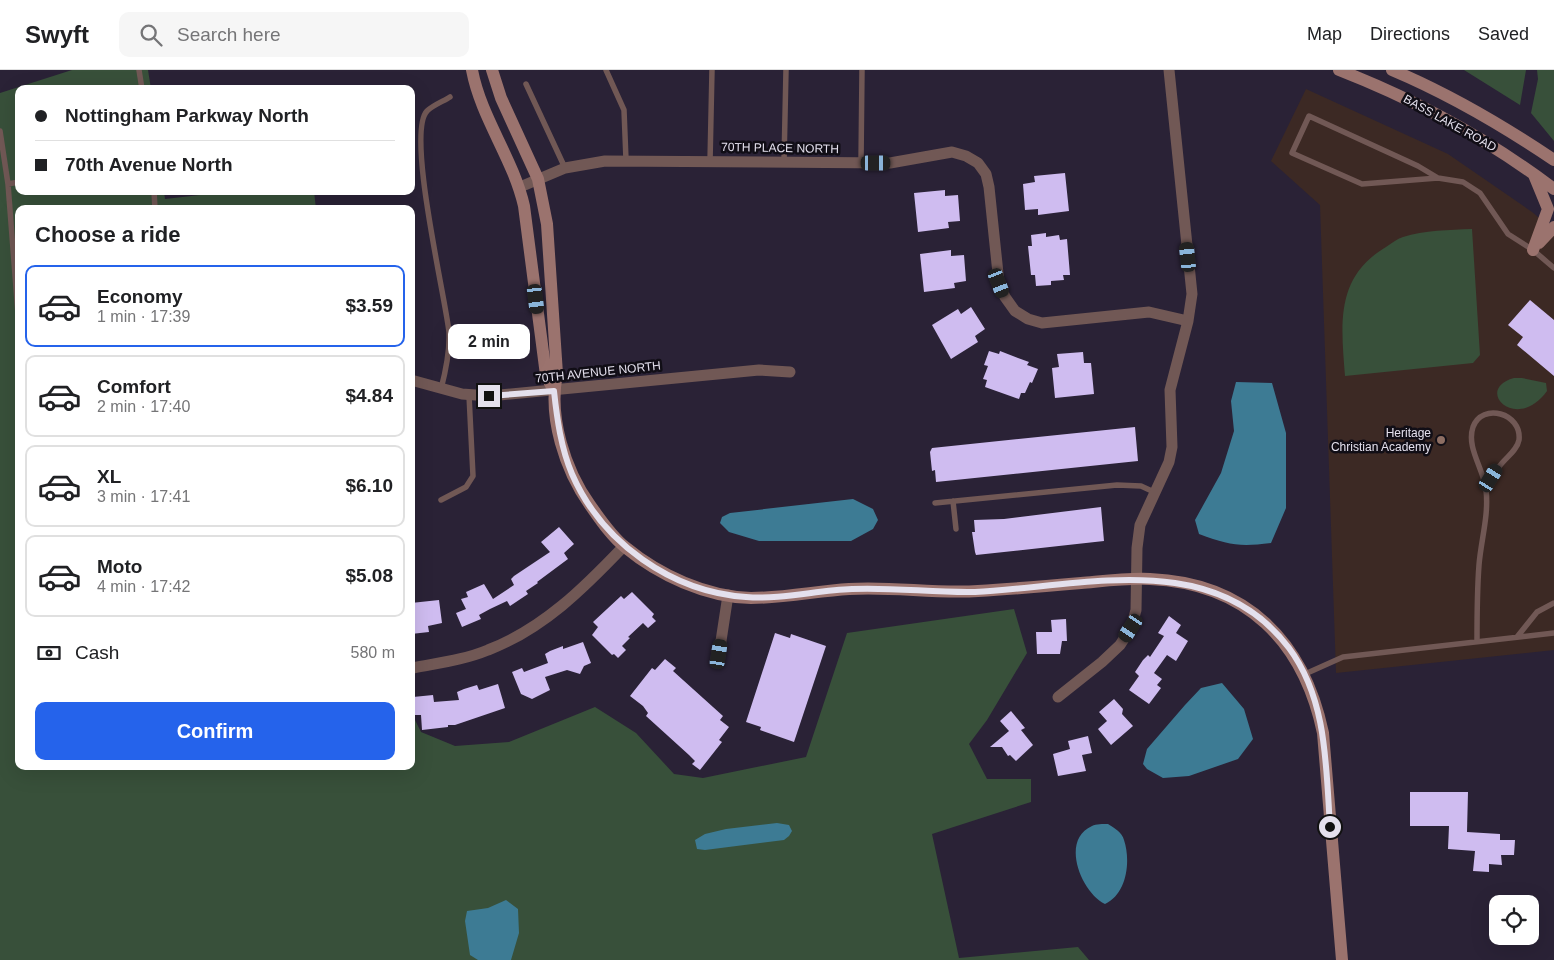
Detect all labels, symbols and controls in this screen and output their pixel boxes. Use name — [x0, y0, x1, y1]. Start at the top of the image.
search box — [119, 12, 469, 57]
text: Swyft — [25, 21, 89, 48]
icon: search — [137, 21, 165, 49]
text: Search here — [177, 24, 281, 45]
text: Map — [1307, 24, 1342, 44]
text: Directions — [1370, 24, 1450, 44]
text: Saved — [1478, 24, 1529, 44]
street label: BASS LAKE ROAD — [1401, 92, 1499, 155]
text: Nottingham Parkway North — [65, 105, 309, 126]
street label: 70TH PLACE NORTH — [721, 140, 839, 156]
text: 70th Avenue North — [65, 154, 233, 175]
car — [861, 156, 891, 171]
text: Choose a ride — [35, 222, 180, 247]
car — [1178, 241, 1197, 273]
car — [986, 266, 1011, 300]
car — [526, 283, 545, 315]
icon: car — [37, 284, 82, 329]
text: Economy — [97, 286, 183, 307]
text: $3.59 — [345, 295, 393, 316]
text: 1 min · 17:39 — [97, 308, 190, 325]
callout: 2 min — [448, 324, 530, 358]
text: 2 min — [468, 333, 510, 350]
street label: 70TH AVENUE NORTH — [534, 358, 662, 386]
icon: car — [37, 374, 82, 419]
text: Comfort — [97, 376, 171, 397]
text: $4.84 — [345, 385, 393, 406]
route end — [478, 385, 500, 407]
text: 2 min · 17:40 — [97, 398, 190, 415]
place label: Heritage Christian Academy — [1331, 426, 1431, 454]
marker: Heritage Christian Academy — [1435, 434, 1447, 446]
car — [1476, 461, 1505, 495]
icon: car — [37, 464, 82, 509]
text: XL — [97, 466, 121, 487]
text: $6.10 — [345, 475, 393, 496]
text: 3 min · 17:41 — [97, 488, 190, 505]
icon: car — [37, 554, 82, 599]
text: Moto — [97, 556, 142, 577]
text: $5.08 — [345, 565, 393, 586]
text: 4 min · 17:42 — [97, 578, 190, 595]
car — [1116, 611, 1145, 645]
car — [709, 638, 728, 670]
icon: cash — [35, 639, 63, 667]
text: Cash — [75, 642, 119, 663]
text: 580 m — [351, 644, 395, 661]
button: Confirm — [35, 702, 395, 760]
route start — [1319, 816, 1341, 838]
map controls — [1489, 895, 1539, 945]
button: locate — [1489, 895, 1539, 945]

